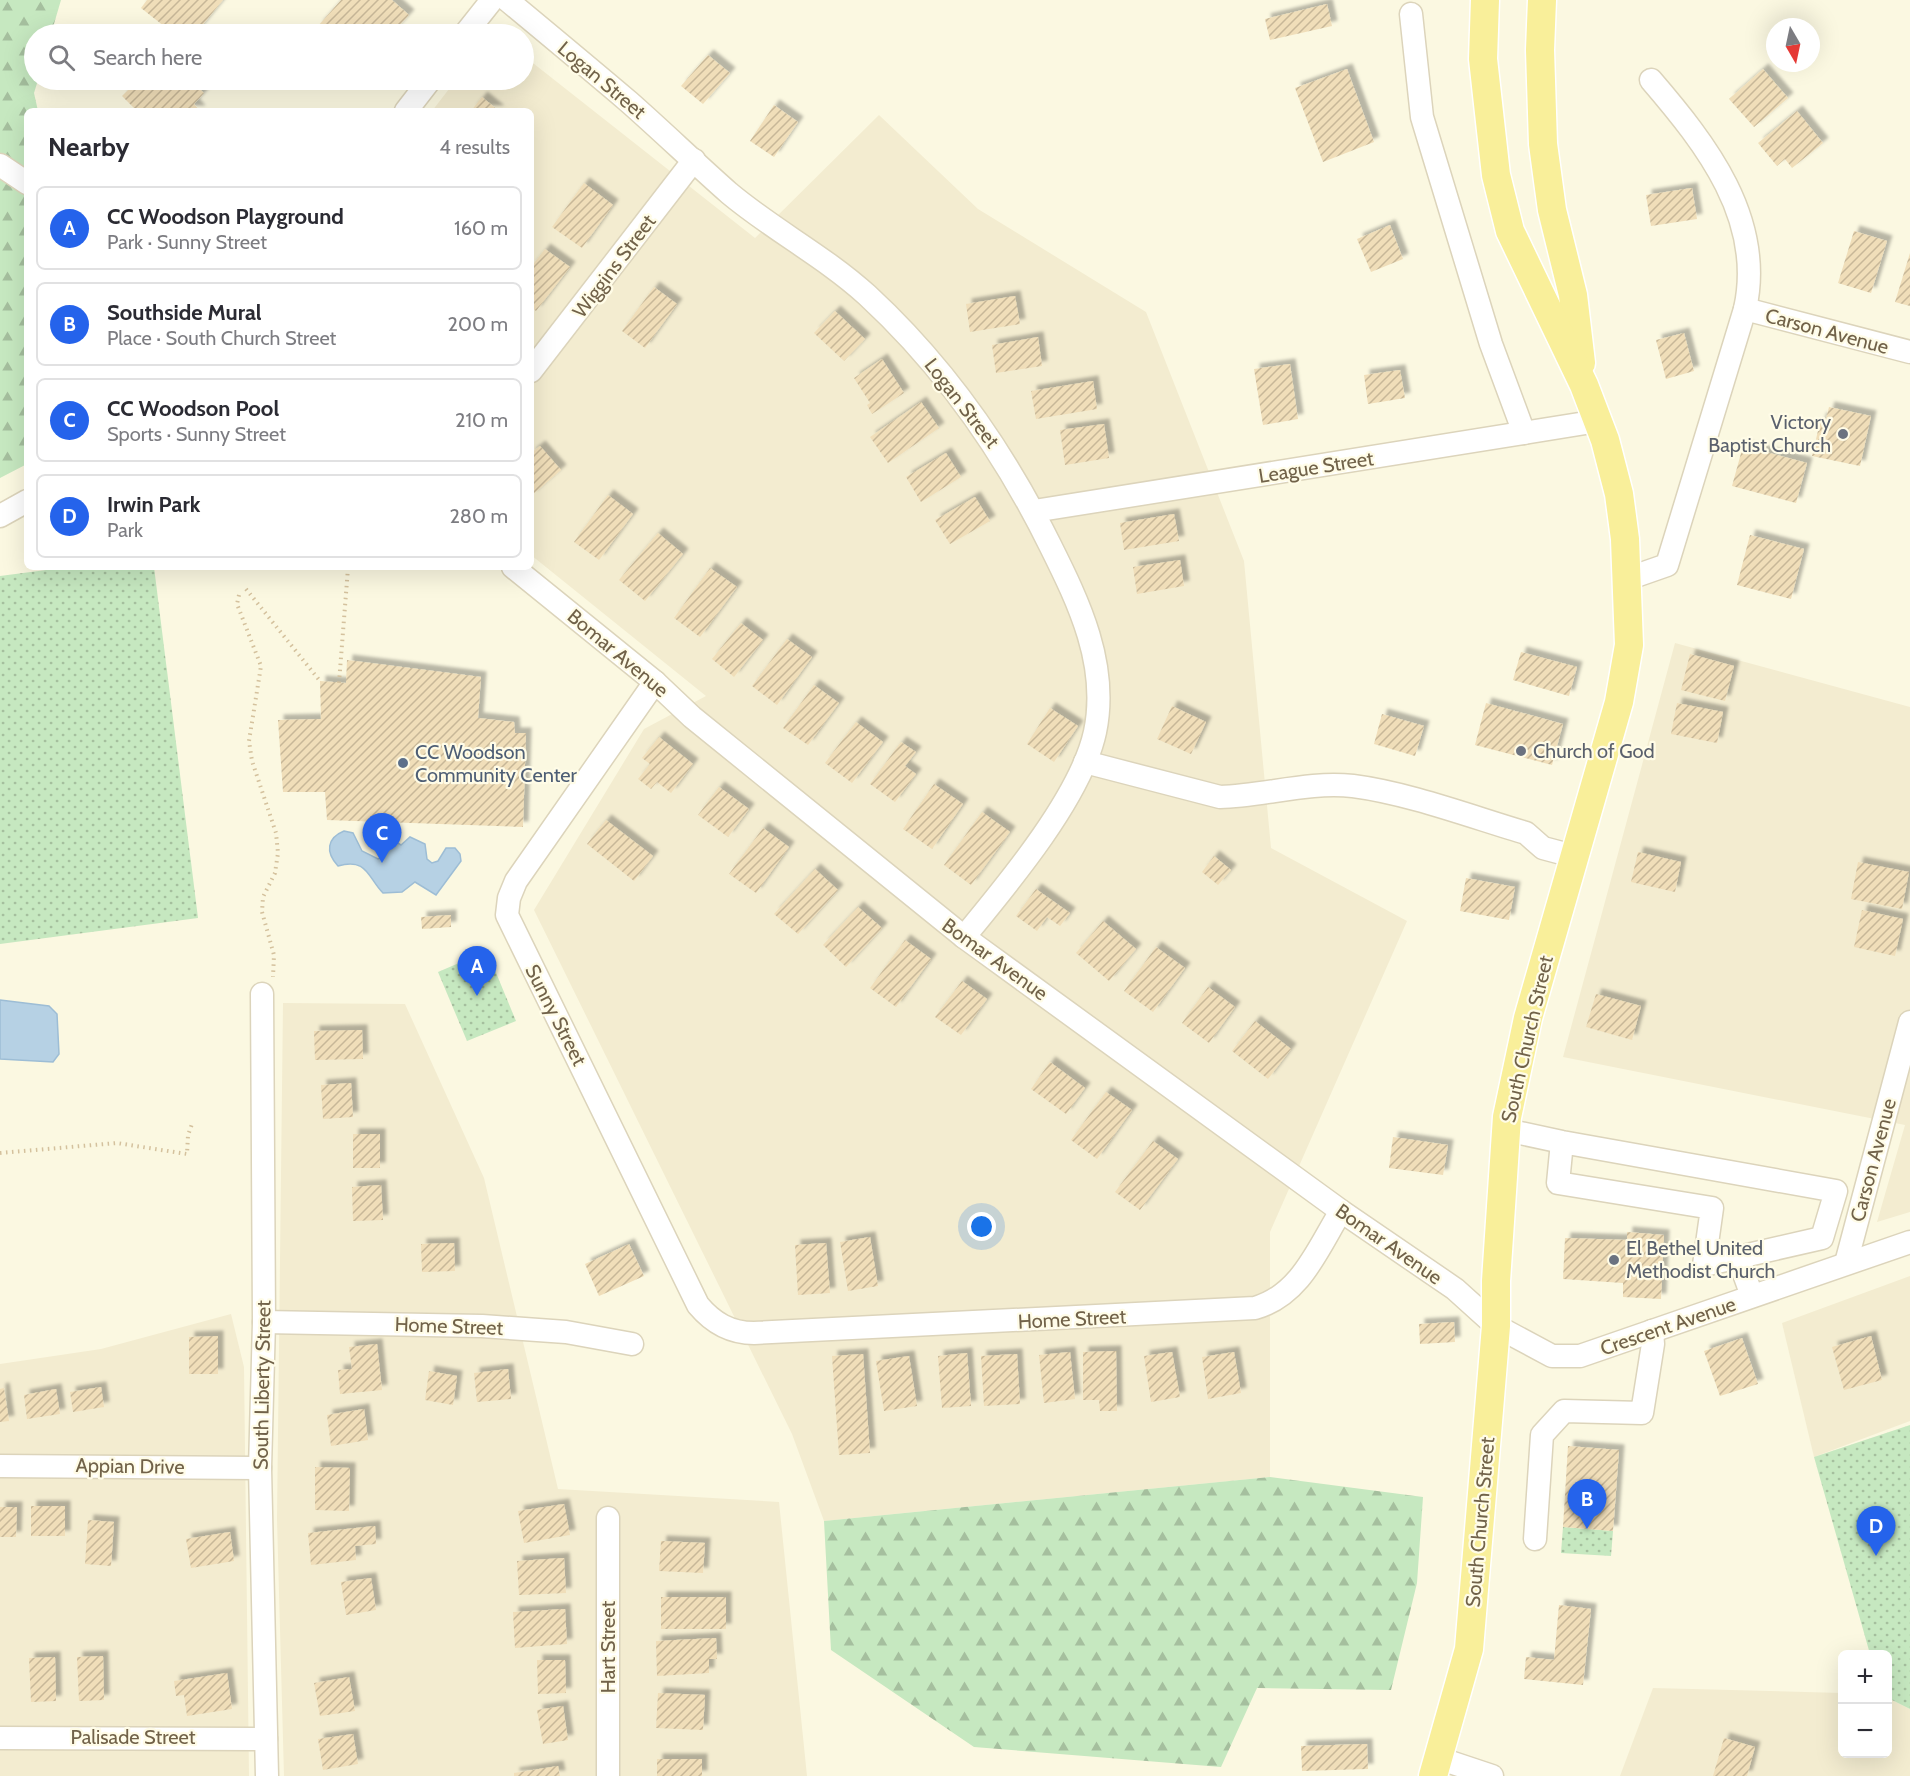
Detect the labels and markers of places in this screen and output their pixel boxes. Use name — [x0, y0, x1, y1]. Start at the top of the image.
place label: Victory Baptist Church — [1708, 410, 1831, 457]
marker: Victory Baptist Church — [1836, 427, 1850, 441]
place label: Church of God — [1533, 739, 1655, 763]
place label: CC Woodson Community Center — [415, 740, 578, 787]
marker: Church of God — [1514, 744, 1528, 758]
marker: CC Woodson Community Center — [396, 756, 410, 770]
pin: C — [362, 814, 401, 863]
pin: A — [458, 946, 496, 996]
place label: El Bethel United Methodist Church — [1626, 1236, 1775, 1283]
marker: El Bethel United Methodist Church — [1607, 1253, 1621, 1267]
pin: B — [1568, 1480, 1606, 1529]
pin: D — [1856, 1506, 1896, 1556]

